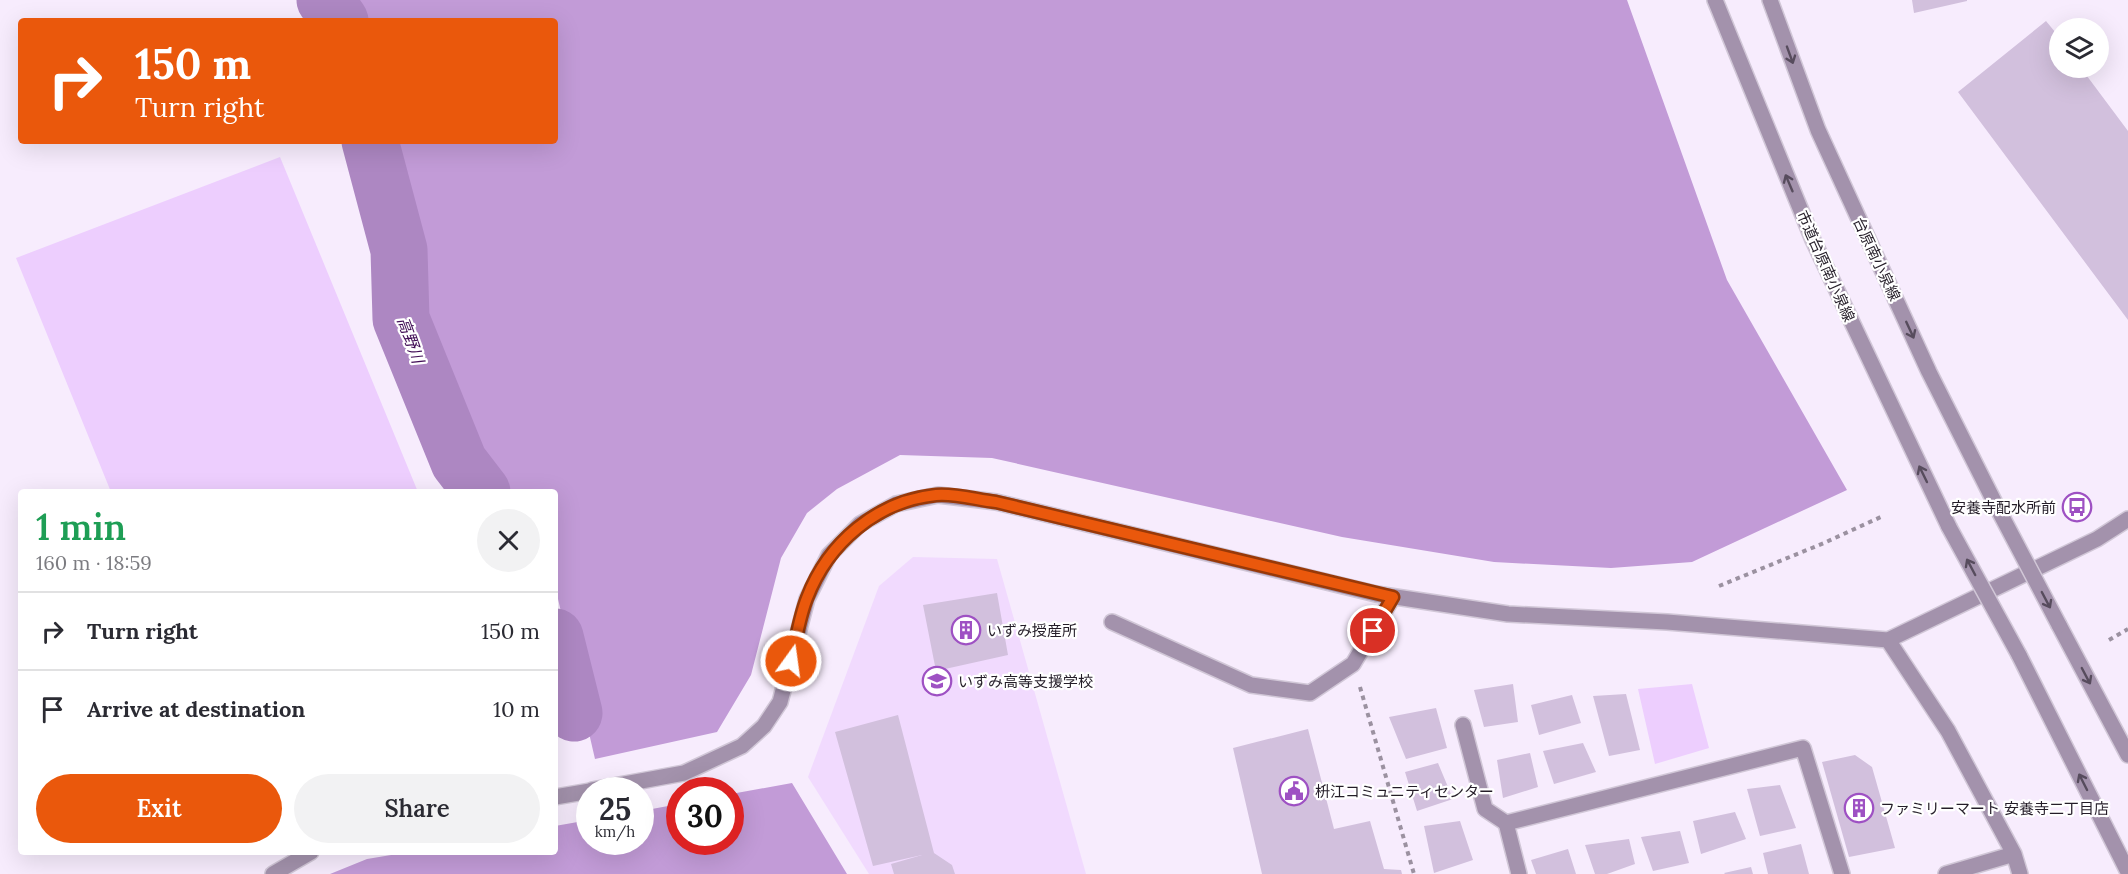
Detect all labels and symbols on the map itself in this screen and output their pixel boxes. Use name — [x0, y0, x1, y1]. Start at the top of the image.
one-way arrow — [1786, 45, 1797, 64]
one-way arrow — [1783, 174, 1794, 192]
street label: 市道台原南小泉線 — [1793, 207, 1859, 325]
street label: 台原南小泉線 — [1849, 214, 1905, 304]
water label: 高野川 — [393, 314, 429, 368]
one-way arrow — [1905, 321, 1916, 339]
one-way arrow — [1917, 466, 1929, 484]
bus stop icon: 安養寺配水所前 — [2061, 491, 2093, 523]
place label: 安養寺配水所前 — [1951, 498, 2056, 517]
one-way arrow — [1965, 559, 1977, 576]
one-way arrow — [2040, 591, 2052, 608]
pin — [1347, 605, 1398, 656]
building icon: いずみ授産所 — [950, 614, 982, 646]
place label: いずみ授産所 — [987, 621, 1077, 640]
position arrow — [759, 629, 823, 693]
school or university icon: いずみ高等支援学校 — [921, 665, 953, 697]
one-way arrow — [2081, 667, 2092, 685]
place label: いずみ高等支援学校 — [958, 672, 1093, 691]
one-way arrow — [2077, 774, 2088, 792]
public building icon: 枡江コミュニティセンター — [1278, 775, 1310, 807]
speed limit sign: 30 — [666, 777, 744, 855]
place label: 枡江コミュニティセンター — [1315, 782, 1494, 801]
building icon: ファミリーマート 安養寺二丁目店 — [1843, 792, 1875, 824]
place label: ファミリーマート 安養寺二丁目店 — [1880, 799, 2109, 818]

